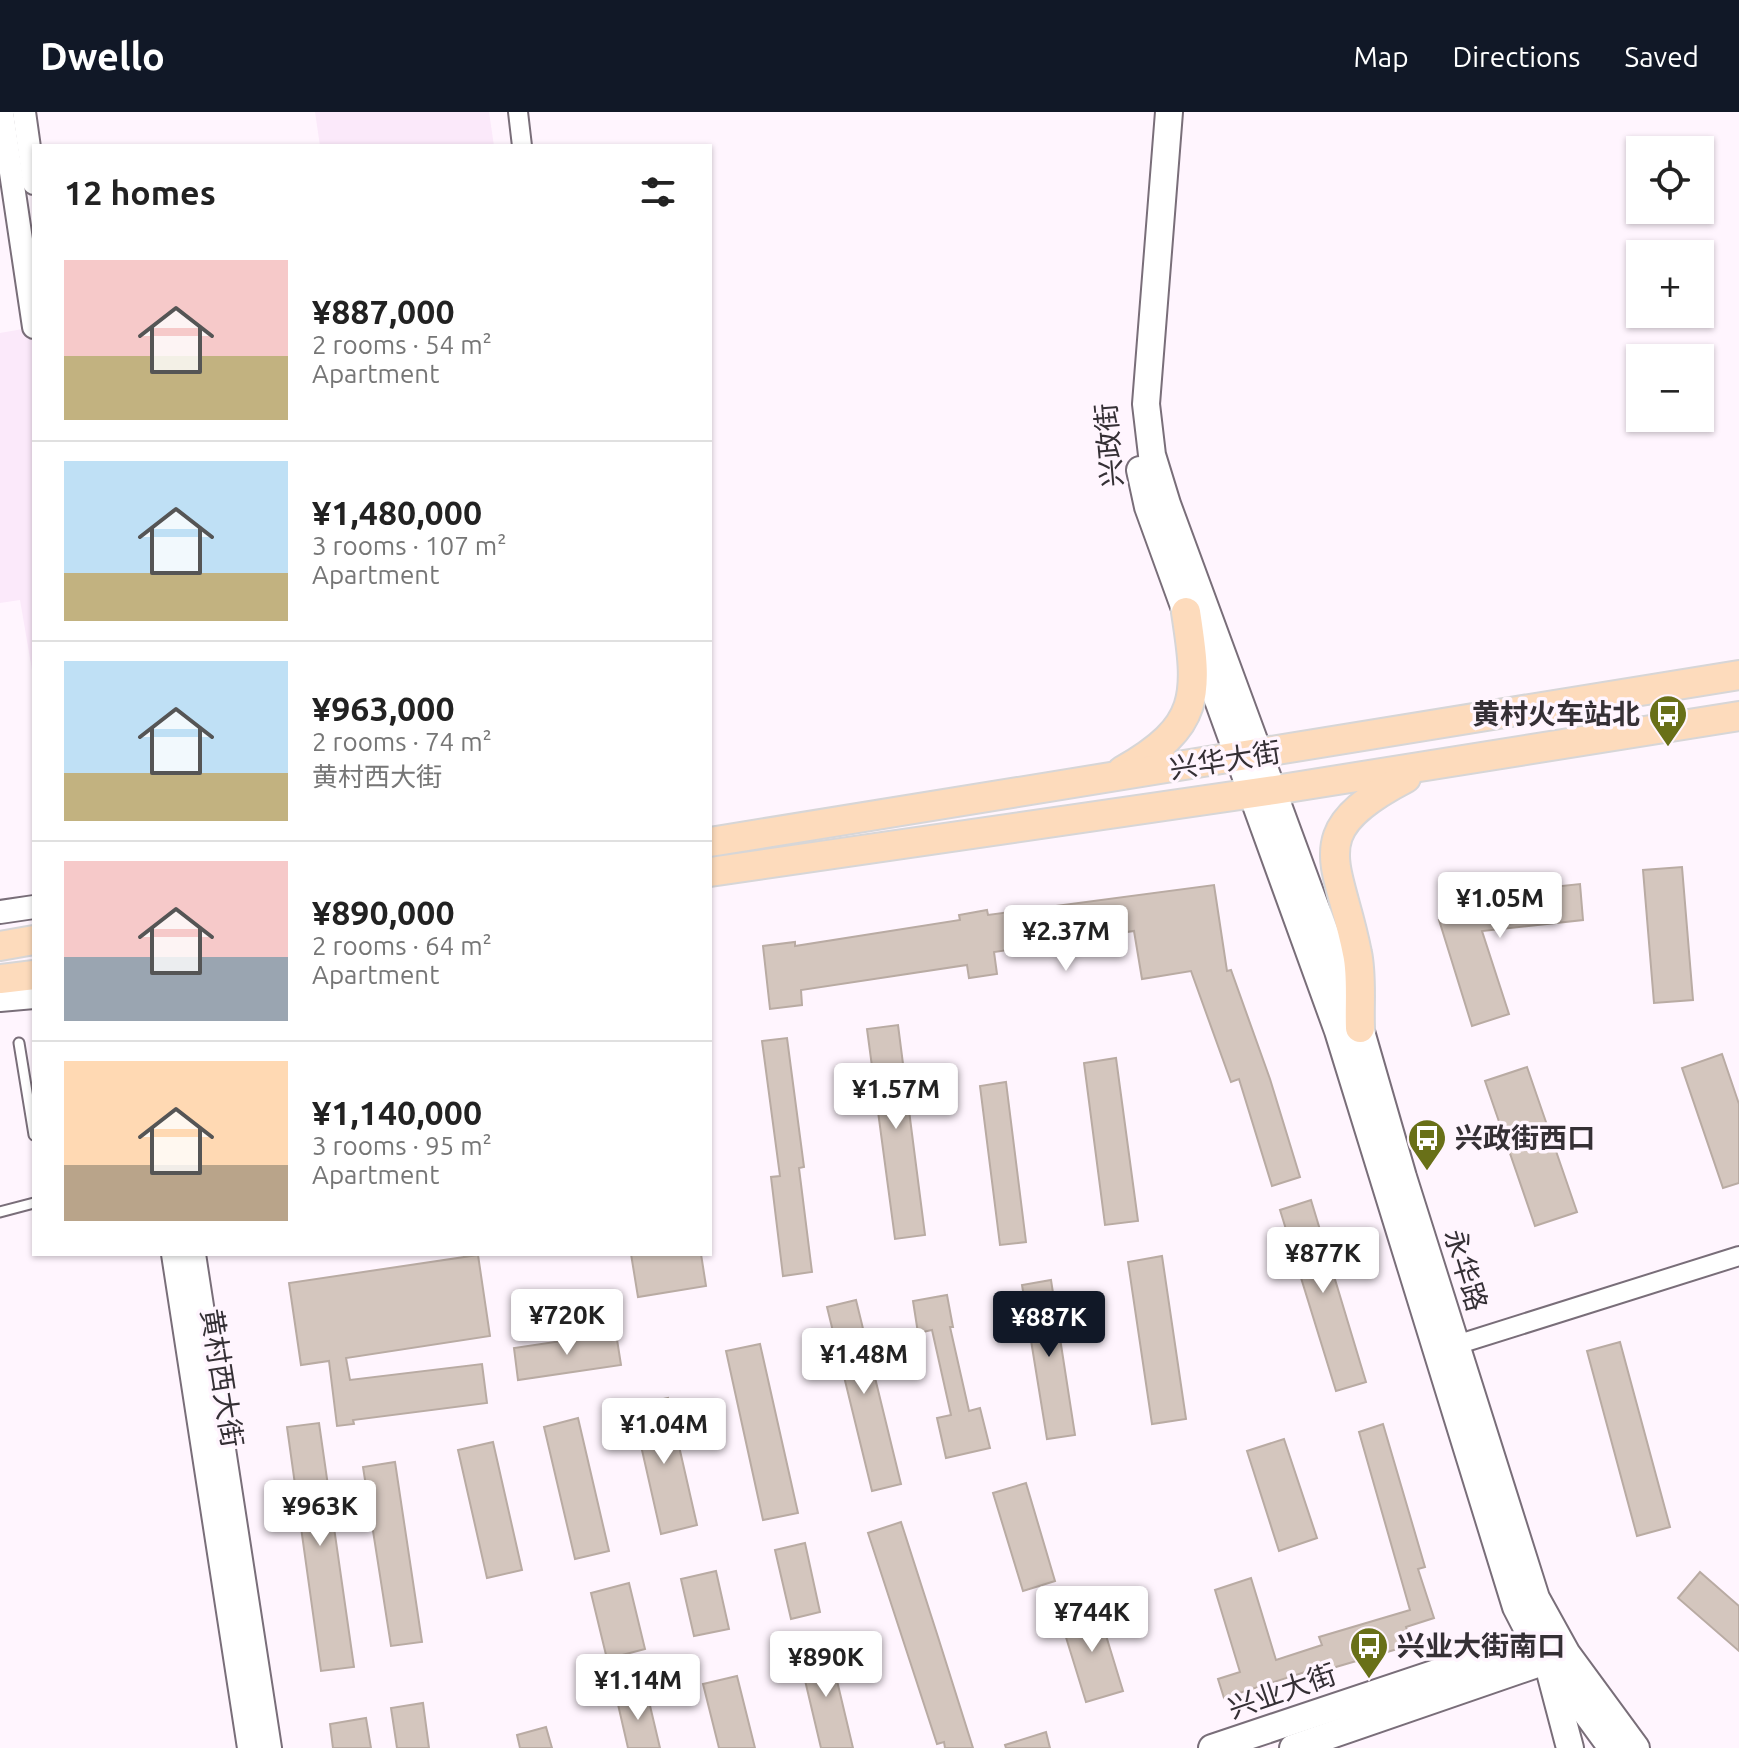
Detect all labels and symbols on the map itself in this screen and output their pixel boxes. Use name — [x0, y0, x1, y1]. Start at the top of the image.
street label: 兴政街 — [1089, 402, 1128, 488]
bus stop icon: 黄村火车站北 — [1647, 693, 1689, 748]
place label: 黄村火车站北 — [1472, 698, 1640, 729]
street label: 兴华大街 — [1167, 735, 1283, 784]
pin: ¥1.05M — [1435, 872, 1565, 940]
pin: ¥2.37M — [1001, 905, 1131, 973]
pin: ¥1.57M — [831, 1063, 961, 1131]
bus stop icon: 兴政街西口 — [1406, 1117, 1448, 1172]
place label: 兴政街西口 — [1455, 1122, 1595, 1153]
street label: 永华路 — [1439, 1225, 1494, 1315]
pin: ¥877K — [1267, 1227, 1379, 1295]
pin: ¥720K — [511, 1289, 623, 1357]
pin: ¥887K — [993, 1291, 1105, 1359]
street label: 黄村西大街 — [196, 1306, 249, 1449]
pin: ¥1.48M — [799, 1328, 929, 1396]
pin: ¥1.04M — [599, 1398, 729, 1466]
pin: ¥963K — [264, 1480, 376, 1548]
pin: ¥744K — [1036, 1586, 1148, 1654]
bus stop icon: 兴业大街南口 — [1348, 1625, 1390, 1680]
place label: 兴业大街南口 — [1397, 1630, 1565, 1661]
pin: ¥890K — [770, 1631, 882, 1699]
pin: ¥1.14M — [573, 1654, 703, 1722]
street label: 兴业大街 — [1224, 1658, 1340, 1723]

